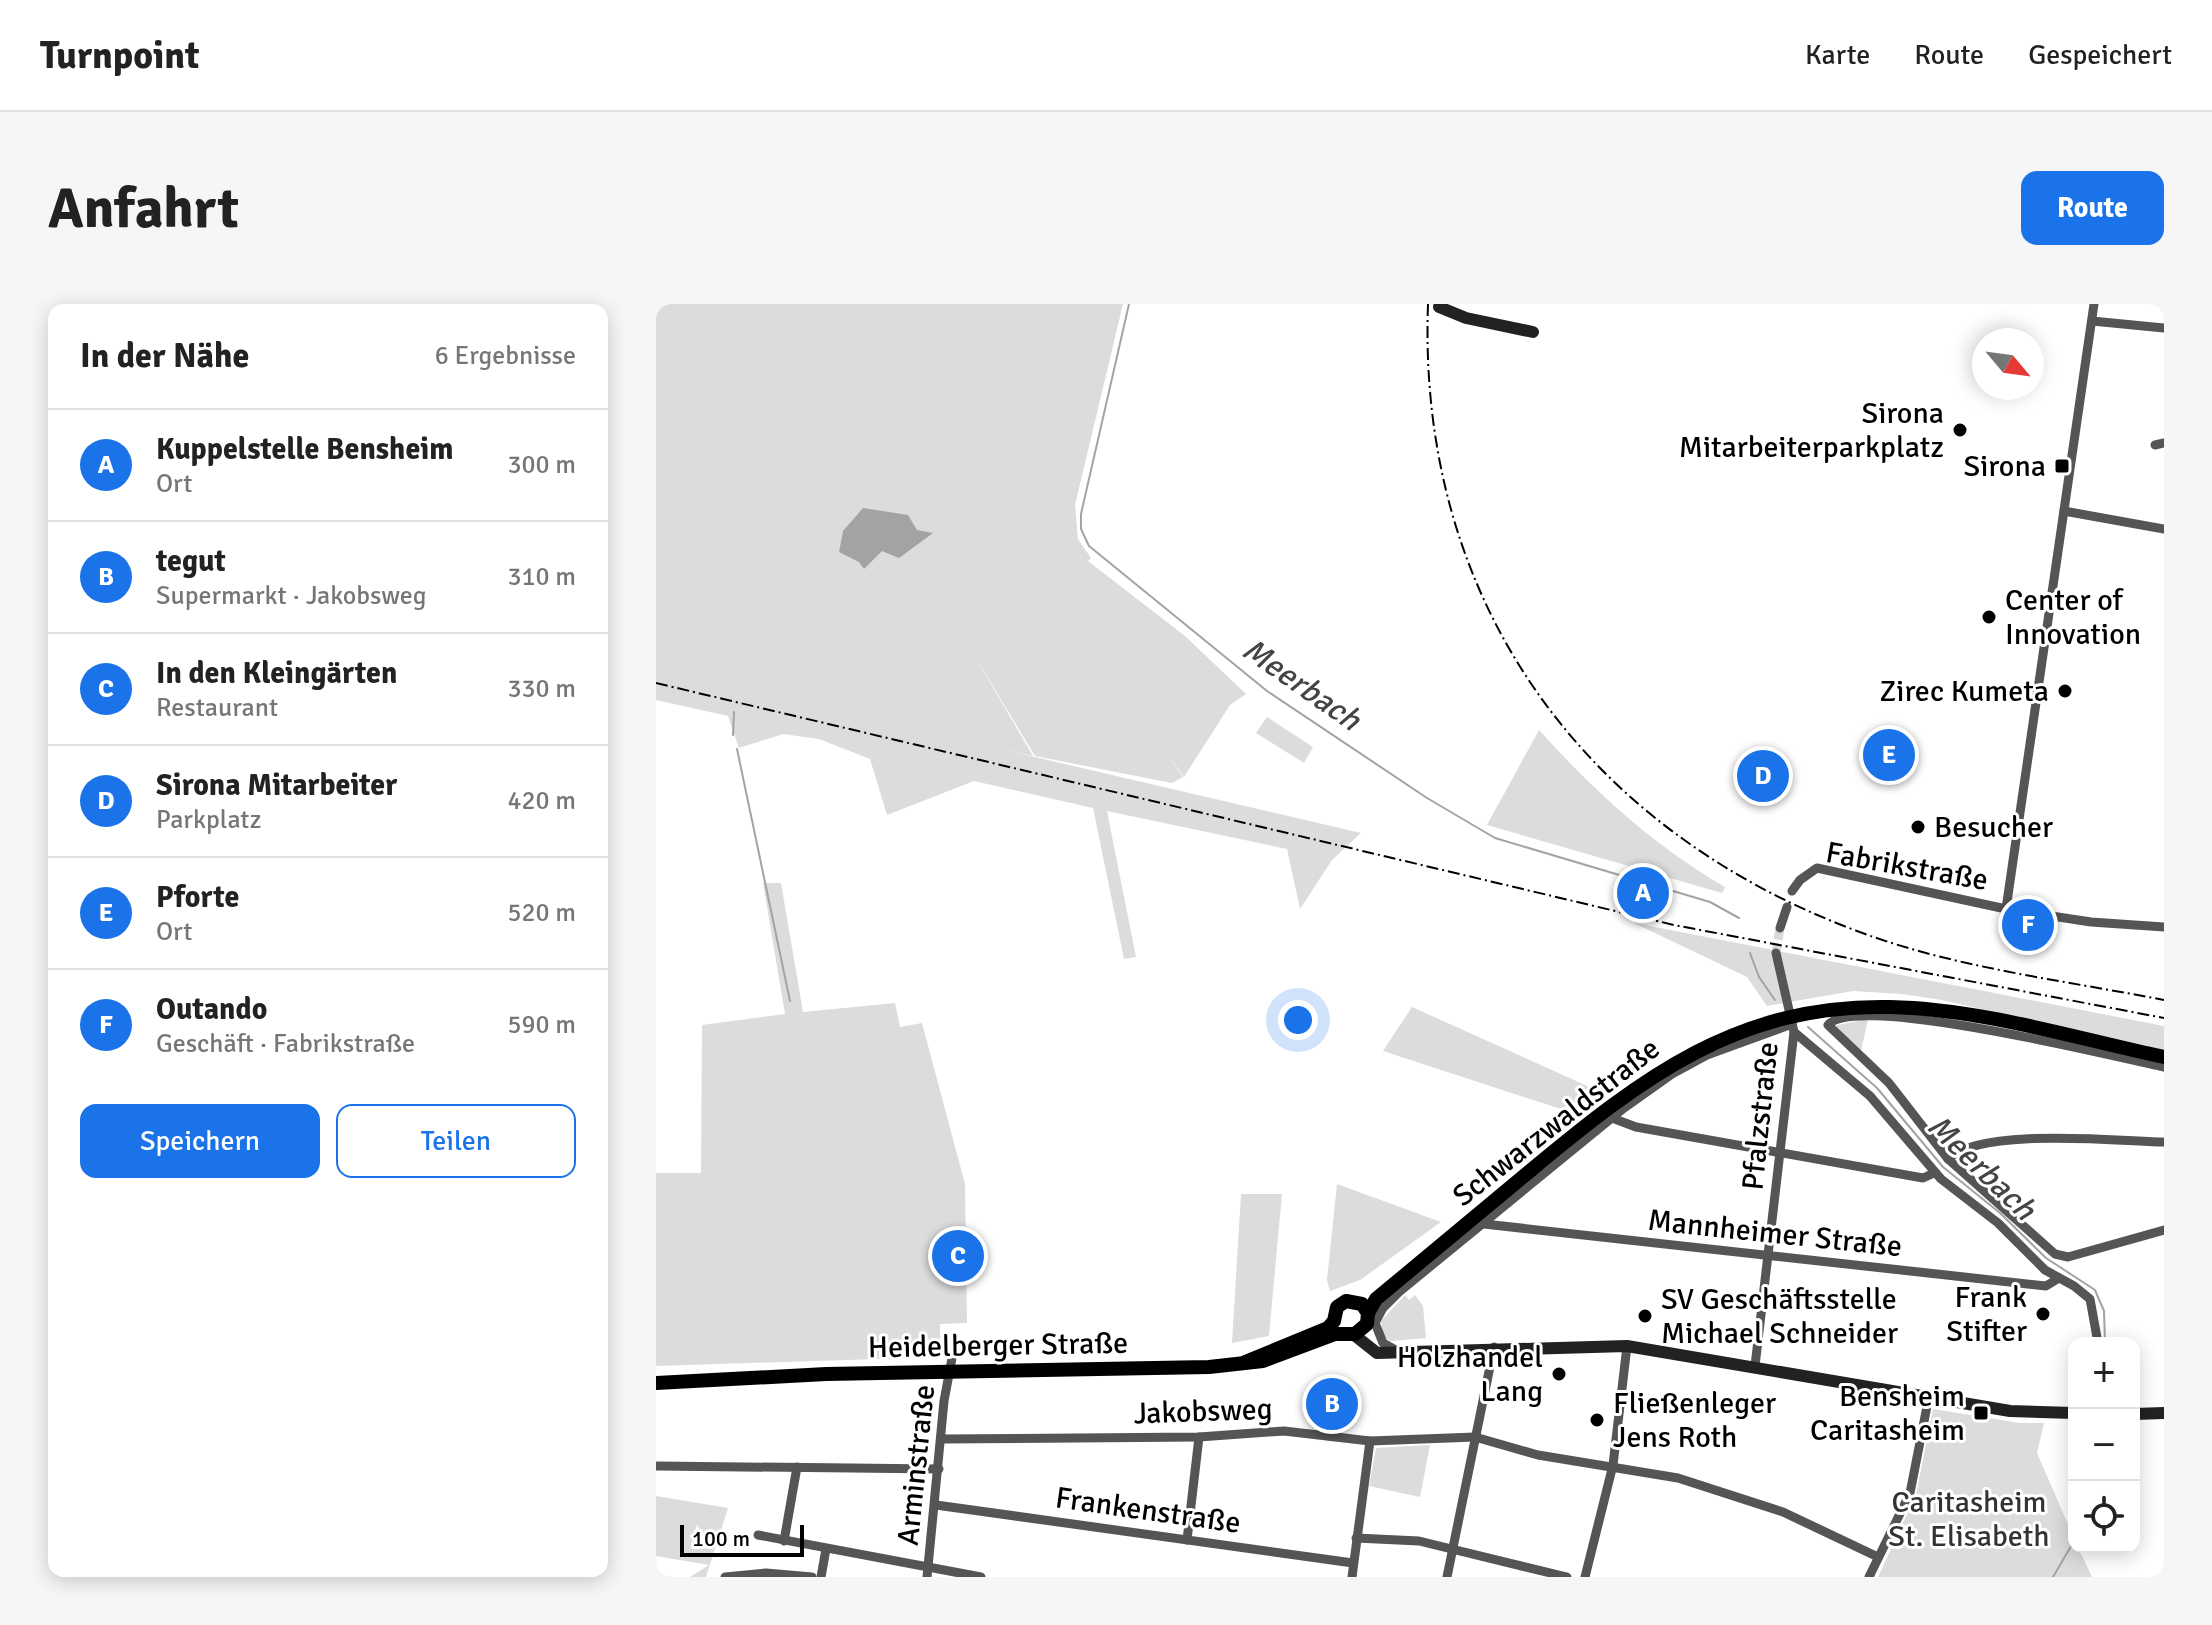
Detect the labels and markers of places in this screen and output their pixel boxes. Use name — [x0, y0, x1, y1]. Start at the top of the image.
place label: Sirona Mitarbeiterparkplatz — [1679, 395, 1944, 466]
marker: Sirona Mitarbeiterparkplatz — [1951, 421, 1969, 439]
place label: Sirona — [1964, 448, 2046, 485]
marker: Sirona — [2053, 457, 2071, 475]
place label: Center of Innovation — [2005, 582, 2141, 653]
marker: Center of Innovation — [1980, 608, 1998, 626]
place label: Zirec Kumeta — [1879, 673, 2049, 710]
marker: Zirec Kumeta — [2056, 682, 2074, 700]
pin: E — [1863, 725, 1915, 785]
pin: D — [1737, 746, 1789, 806]
place label: Besucher — [1934, 809, 2053, 846]
marker: Besucher — [1909, 818, 1927, 836]
pin: A — [1617, 863, 1669, 923]
pin: F — [2002, 895, 2054, 955]
pin: C — [932, 1226, 984, 1286]
place label: Frank Stifter — [1946, 1279, 2027, 1350]
place label: SV Geschäftsstelle Michael Schneider — [1661, 1281, 1898, 1352]
marker: Frank Stifter — [2034, 1305, 2052, 1323]
marker: SV Geschäftsstelle Michael Schneider — [1636, 1307, 1654, 1325]
place label: Holzhandel Lang — [1397, 1339, 1543, 1410]
marker: Holzhandel Lang — [1550, 1365, 1568, 1383]
pin: B — [1306, 1374, 1358, 1434]
place label: Bensheim Caritasheim — [1810, 1378, 1965, 1449]
place label: Fließenleger Jens Roth — [1613, 1385, 1776, 1456]
marker: Bensheim Caritasheim — [1972, 1404, 1990, 1422]
marker: Fließenleger Jens Roth — [1588, 1411, 1606, 1429]

